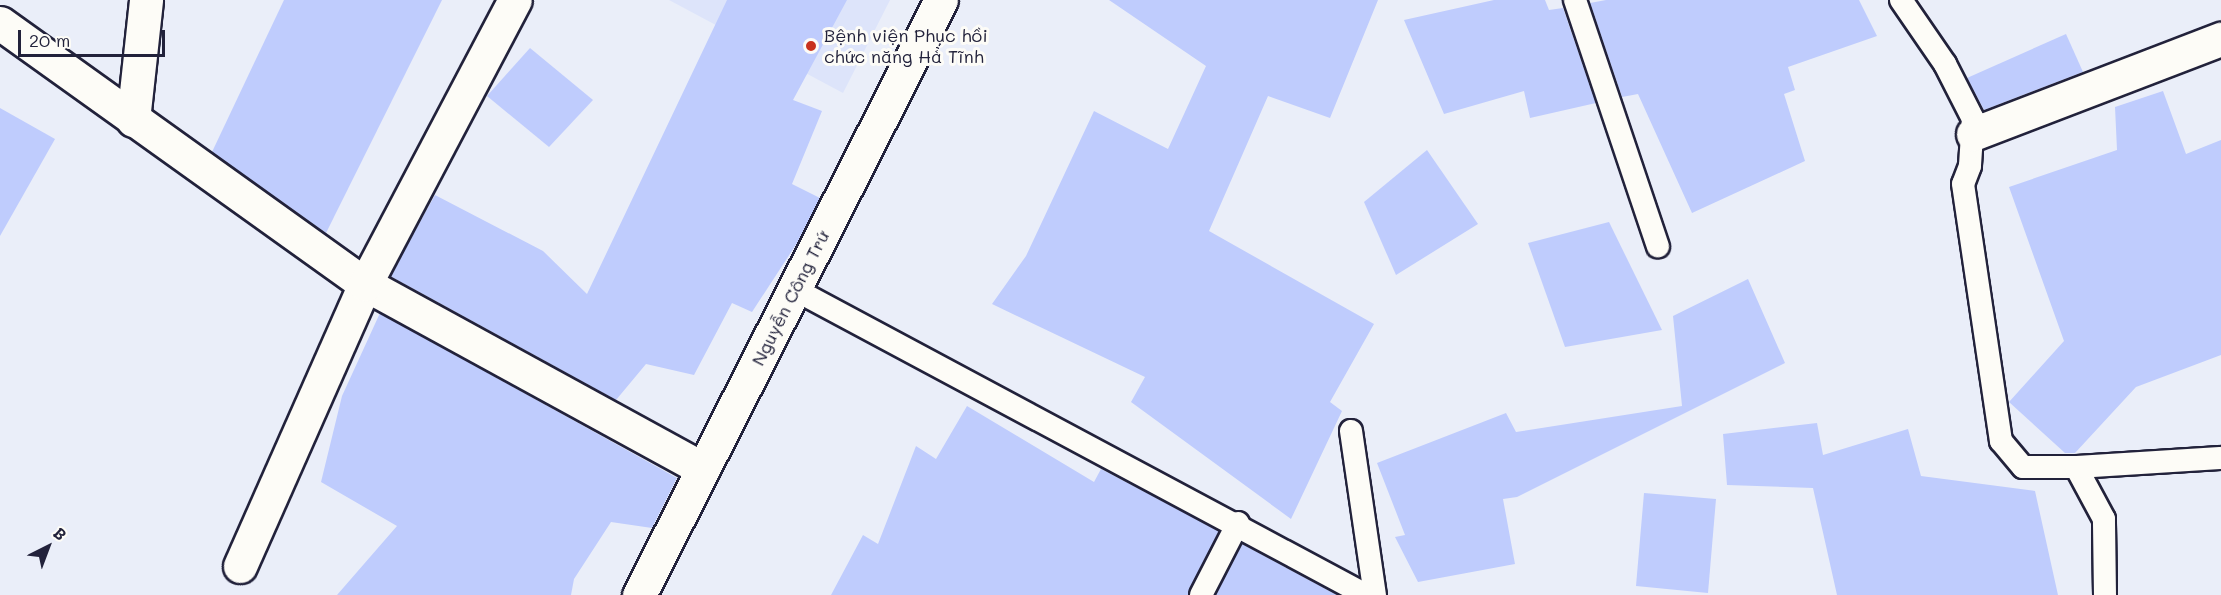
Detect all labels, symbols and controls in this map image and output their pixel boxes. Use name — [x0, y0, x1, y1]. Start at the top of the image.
scale bar — [21, 18, 168, 56]
place label: Bệnh viện Phục hồi chức năng Hà Tĩnh — [824, 25, 988, 68]
text: 20 m — [29, 28, 70, 52]
marker: Bệnh viện Phục hồi chức năng Hà Tĩnh — [802, 37, 820, 55]
street label: Nguyễn Công Trứ — [747, 227, 833, 369]
north arrow — [18, 517, 78, 577]
text: B — [49, 522, 71, 545]

